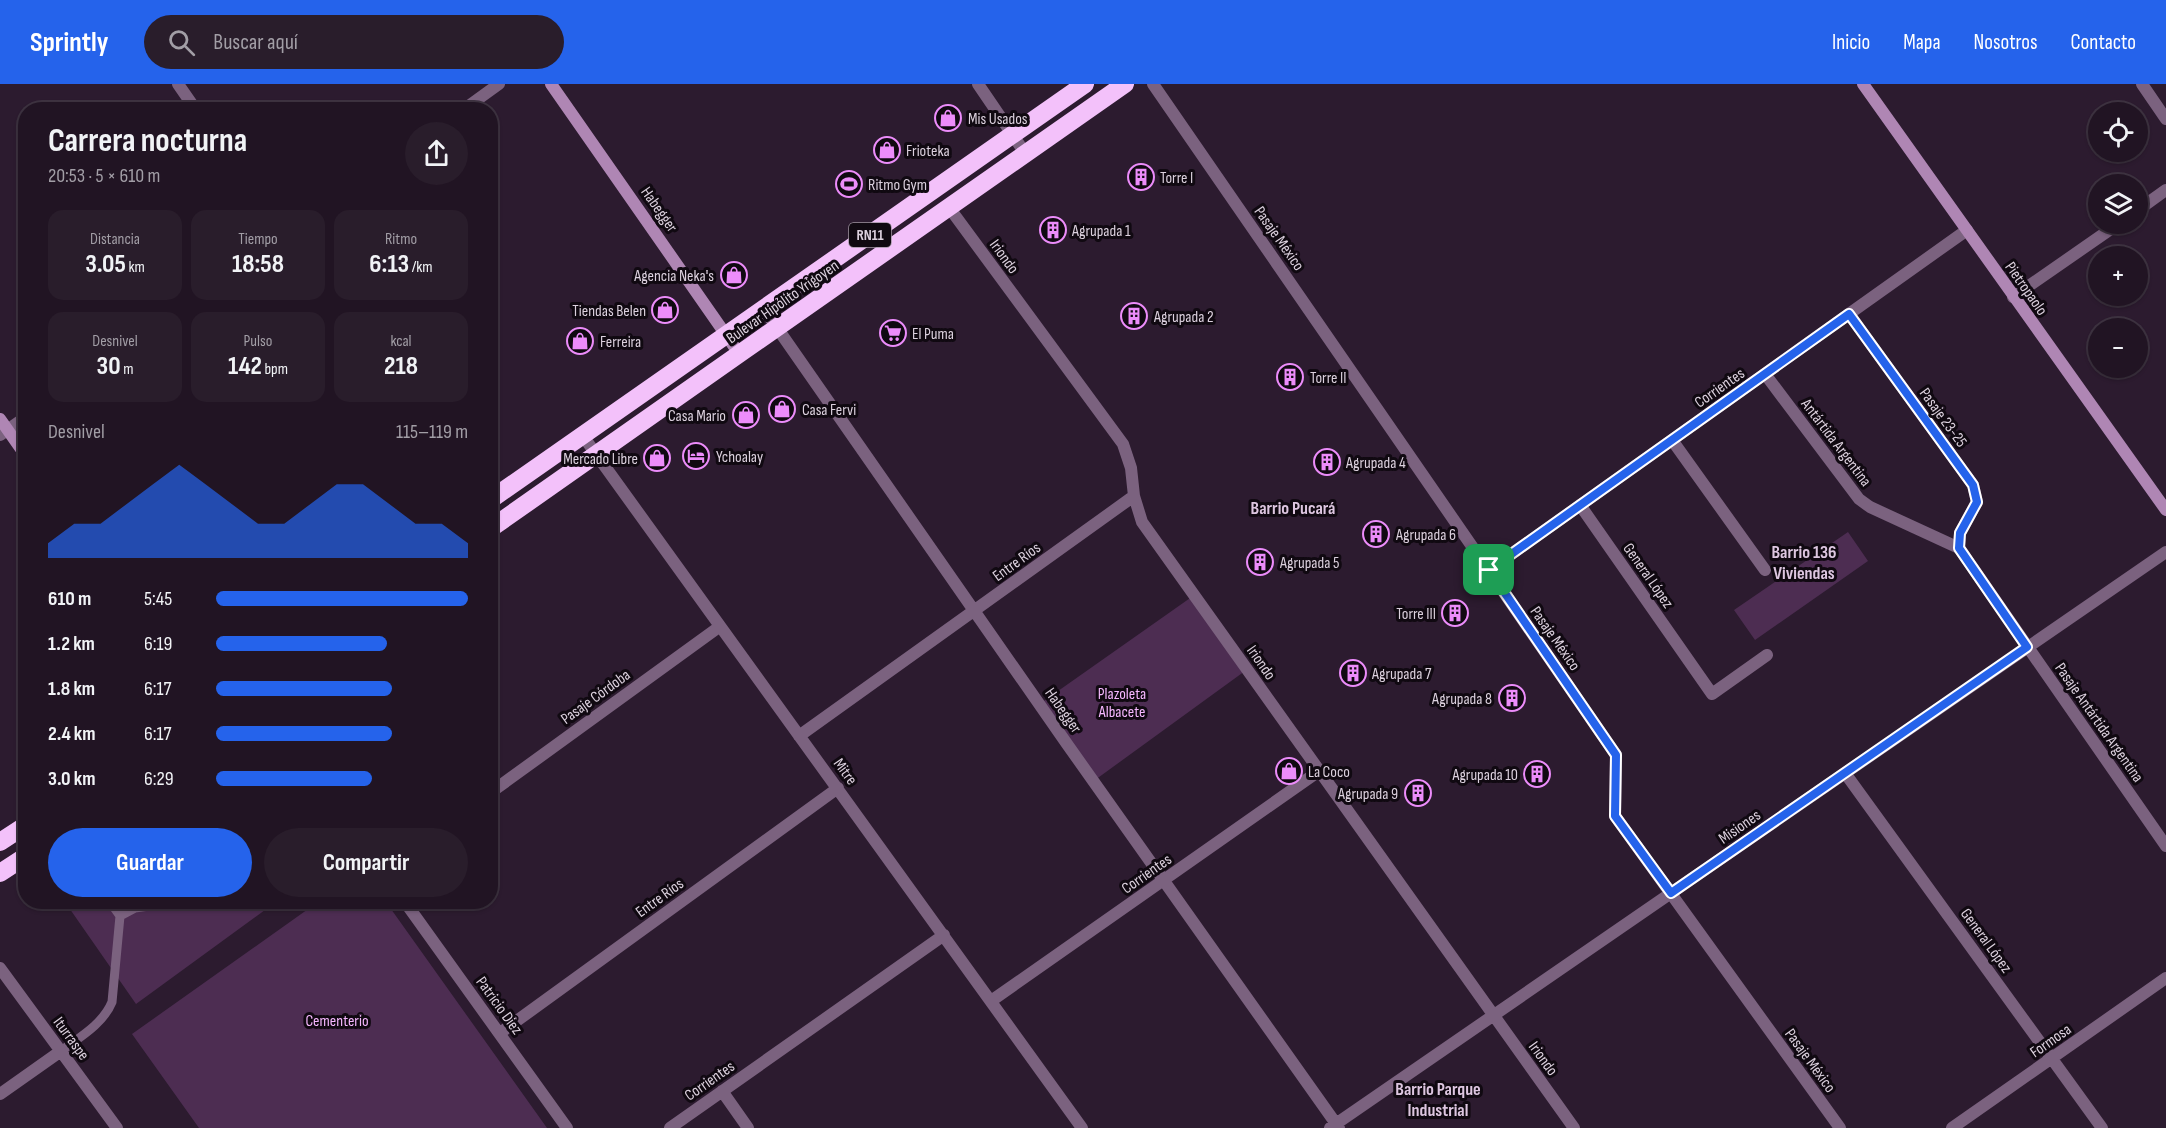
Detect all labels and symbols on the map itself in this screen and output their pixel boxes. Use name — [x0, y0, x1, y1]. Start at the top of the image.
shop icon: Mis Usados — [933, 103, 963, 133]
place label: Mis Usados — [968, 110, 1028, 129]
shop icon: Frioteka — [872, 135, 902, 165]
place label: Frioteka — [906, 142, 950, 161]
building icon: Torre I — [1126, 162, 1156, 192]
sports icon: Ritmo Gym — [834, 169, 864, 199]
place label: Torre I — [1160, 169, 1193, 188]
place label: Ritmo Gym — [868, 176, 927, 195]
street label: Habegger — [636, 183, 681, 237]
street label: Pasaje México — [1250, 203, 1308, 275]
building icon: Agrupada 1 — [1038, 215, 1068, 245]
place label: Agrupada 1 — [1071, 222, 1131, 241]
road number: RN11 — [849, 223, 891, 247]
street label: Iriondo — [985, 236, 1023, 278]
street label: Bulevar Hipólito Yrigoyen — [723, 256, 843, 348]
street label: Pietropaolo — [2000, 258, 2051, 319]
shop icon: Agencia Neka's — [719, 260, 749, 290]
place label: Agencia Neka's — [633, 267, 714, 286]
shop icon: Tiendas Belen — [650, 295, 680, 325]
building icon: Agrupada 2 — [1119, 301, 1149, 331]
place label: Tiendas Belen — [572, 302, 646, 321]
place label: Agrupada 2 — [1153, 308, 1213, 327]
supermarket icon: El Puma — [878, 318, 908, 348]
place label: El Puma — [912, 325, 954, 344]
shop icon: Ferreira — [565, 326, 595, 356]
place label: Ferreira — [600, 333, 641, 352]
building icon: Torre II — [1275, 362, 1305, 392]
street label: Corrientes — [1691, 364, 1749, 412]
place label: Torre II — [1310, 369, 1346, 388]
street label: Pasaje 23-25 — [1915, 385, 1971, 451]
shop icon: Casa Fervi — [767, 394, 797, 424]
street label: Antártida Argentina — [1796, 394, 1875, 491]
shop icon: Casa Mario — [731, 400, 761, 430]
place label: Casa Fervi — [802, 401, 856, 420]
place label: Casa Mario — [668, 407, 726, 426]
hotel icon: Ychoalay — [681, 441, 711, 471]
shop icon: Mercado Libre — [642, 443, 672, 473]
building icon: Agrupada 4 — [1312, 447, 1342, 477]
place label: Ychoalay — [716, 448, 763, 467]
place label: Mercado Libre — [563, 450, 638, 469]
place label: Agrupada 4 — [1345, 454, 1406, 473]
district label: Barrio Pucará — [1251, 498, 1335, 519]
building icon: Agrupada 6 — [1361, 519, 1391, 549]
place label: Agrupada 6 — [1395, 526, 1456, 545]
street label: Entre Ríos — [989, 538, 1045, 586]
street label: General López — [1618, 540, 1677, 612]
district label: Barrio 136 Viviendas — [1771, 542, 1837, 584]
pin — [1463, 544, 1514, 595]
building icon: Agrupada 5 — [1245, 547, 1275, 577]
place label: Agrupada 5 — [1279, 554, 1339, 573]
building icon: Torre III — [1440, 598, 1470, 628]
street label: Pasaje México — [1526, 603, 1584, 675]
place label: Torre III — [1396, 605, 1436, 624]
street label: Iriondo — [1242, 642, 1279, 684]
building icon: Agrupada 7 — [1338, 658, 1368, 688]
street label: Pasaje Antártida Argentina — [2050, 660, 2147, 786]
place label: Agrupada 7 — [1371, 665, 1432, 684]
street label: Pasaje Córdoba — [558, 666, 634, 729]
building icon: Agrupada 8 — [1497, 683, 1527, 713]
street label: Habegger — [1040, 684, 1085, 738]
park label: Plazoleta Albacete — [1098, 685, 1146, 722]
place label: Agrupada 8 — [1431, 690, 1492, 709]
street label: Mitre — [829, 755, 861, 789]
shop icon: La Coco — [1274, 756, 1304, 786]
building icon: Agrupada 10 — [1522, 759, 1552, 789]
place label: La Coco — [1308, 763, 1350, 782]
place label: Agrupada 10 — [1451, 766, 1518, 785]
building icon: Agrupada 9 — [1403, 778, 1433, 808]
place label: Agrupada 9 — [1337, 785, 1398, 804]
street label: Misiones — [1715, 806, 1765, 848]
street label: Corrientes — [1118, 850, 1176, 898]
street label: Entre Ríos — [632, 874, 688, 922]
street label: General López — [1956, 905, 2016, 977]
street label: Patricio Diez — [471, 973, 526, 1039]
park label: Cementerio — [305, 1012, 369, 1031]
street label: Iturraspe — [49, 1014, 93, 1064]
street label: Formosa — [2027, 1020, 2075, 1062]
street label: Pasaje México — [1780, 1025, 1839, 1096]
street label: Iriondo — [1524, 1038, 1562, 1080]
street label: Corrientes — [681, 1057, 739, 1105]
district label: Barrio Parque Industrial — [1395, 1079, 1481, 1121]

